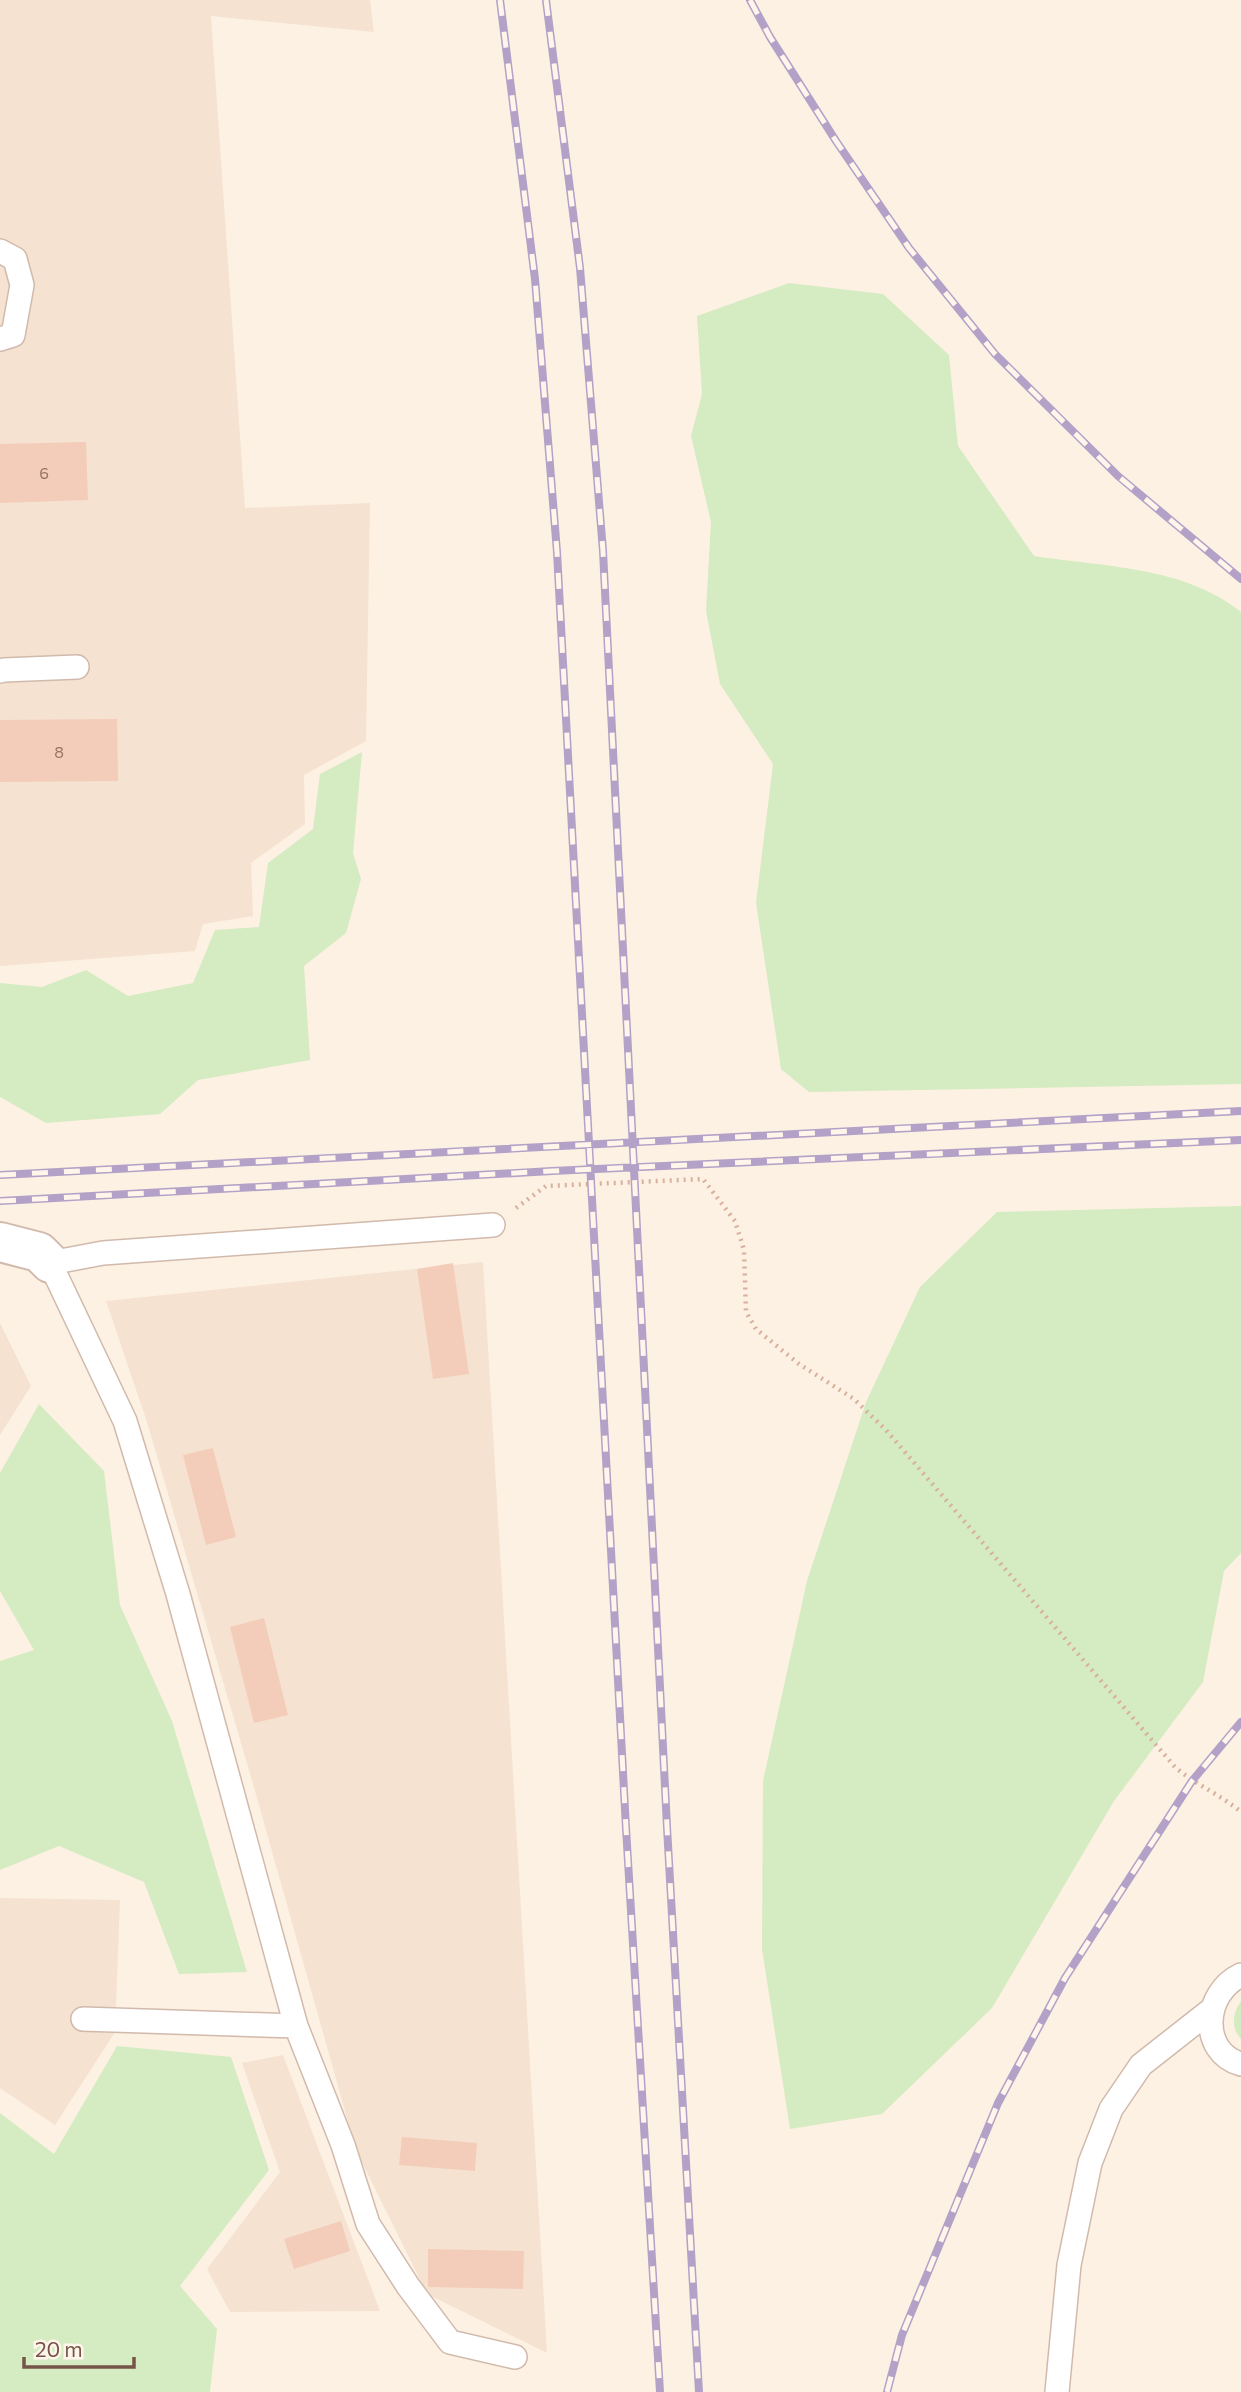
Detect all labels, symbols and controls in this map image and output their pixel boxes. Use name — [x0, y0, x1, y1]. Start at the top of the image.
house number: 6 — [39, 463, 49, 482]
house number: 8 — [54, 742, 64, 761]
scale bar — [24, 2326, 135, 2370]
text: 20 m — [35, 2336, 83, 2361]

